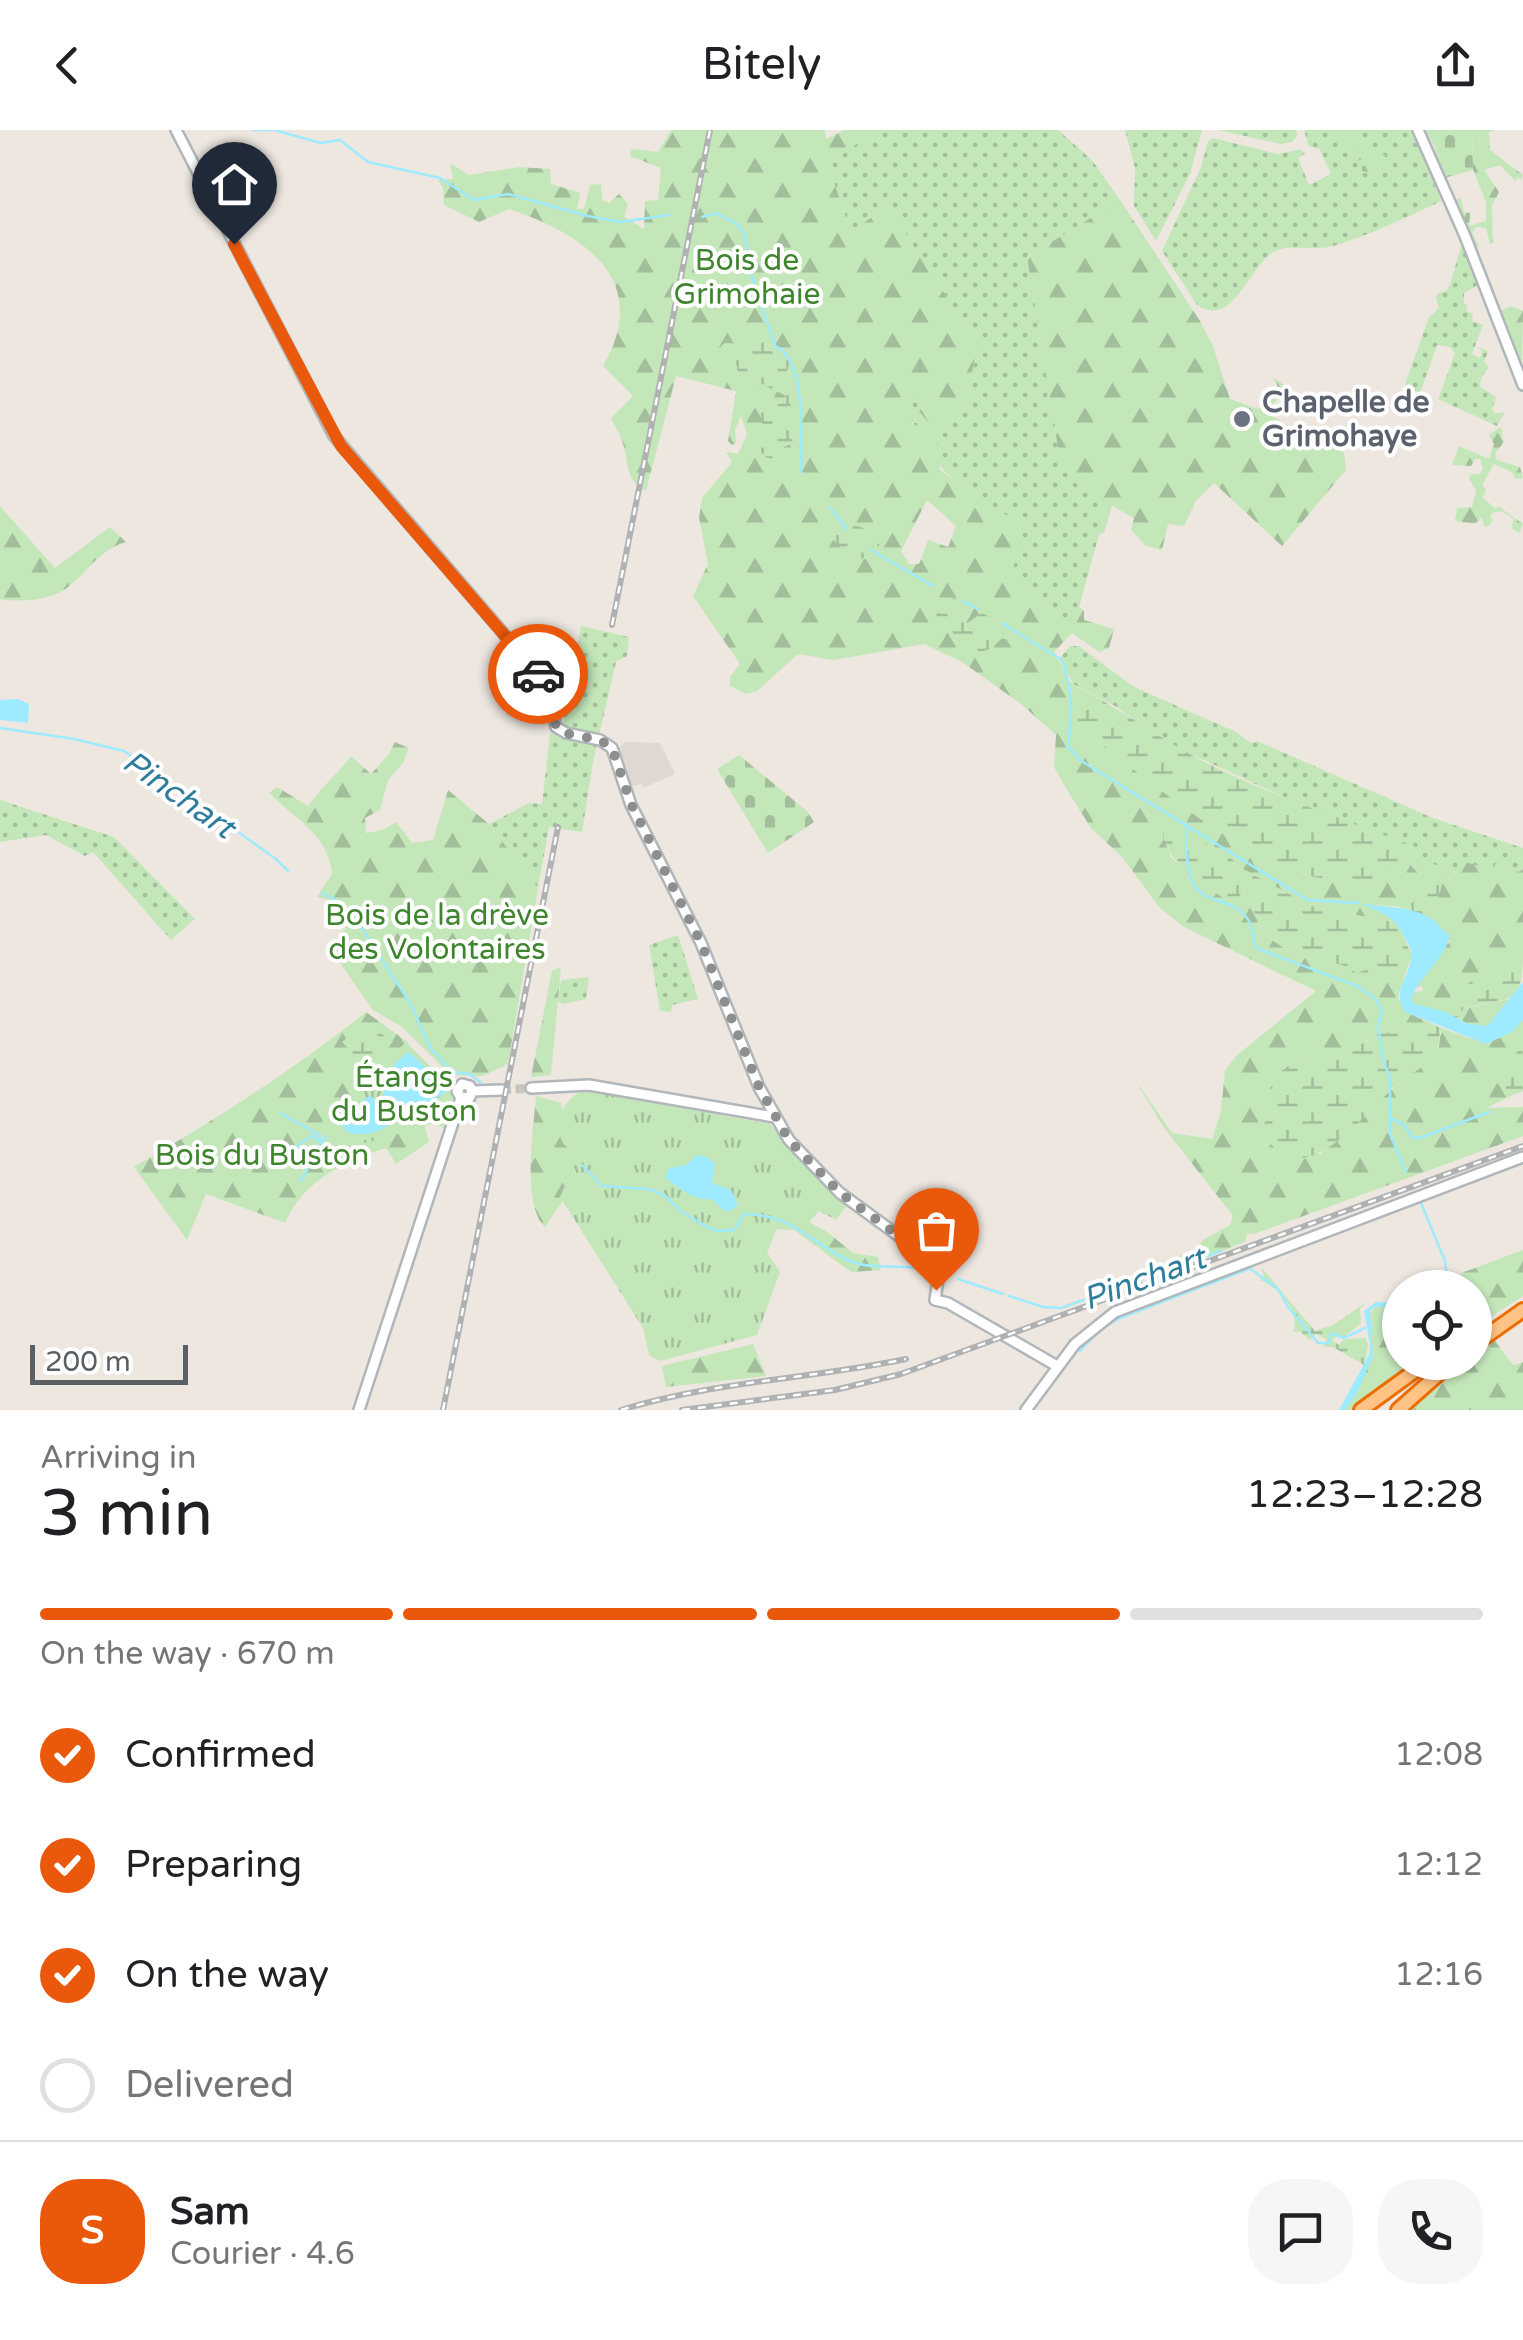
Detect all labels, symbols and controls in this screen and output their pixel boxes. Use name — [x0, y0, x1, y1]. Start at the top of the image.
icon: back — [40, 38, 95, 93]
text: Bitely — [702, 38, 821, 92]
icon: share — [1428, 38, 1483, 93]
pin — [192, 142, 277, 245]
icon: home — [207, 157, 262, 212]
park label: Bois de Grimohaie — [673, 242, 821, 313]
place label: Chapelle de Grimohaye — [1262, 384, 1430, 455]
marker: Chapelle de Grimohaye — [1231, 408, 1253, 430]
courier — [488, 624, 588, 724]
icon: car — [511, 647, 566, 702]
water label: Pinchart — [115, 743, 245, 849]
park label: Bois de la drève des Volontaires — [325, 897, 549, 968]
park label: Étangs du Buston — [331, 1059, 477, 1130]
park label: Bois du Buston — [155, 1137, 369, 1174]
pin — [894, 1188, 979, 1291]
icon: bag — [909, 1203, 964, 1258]
water label: Pinchart — [1078, 1238, 1214, 1319]
map controls — [1382, 1270, 1492, 1380]
button: locate — [1382, 1270, 1492, 1380]
scale bar — [30, 1340, 188, 1384]
text: 200 m — [45, 1345, 131, 1379]
text: Arriving in — [40, 1439, 197, 1477]
text: 12:23–12:28 — [1246, 1472, 1483, 1518]
text: 3 min — [40, 1475, 213, 1554]
text: On the way · 670 m — [40, 1635, 335, 1673]
icon: check — [40, 1728, 95, 1783]
text: Confirmed — [125, 1732, 316, 1778]
text: 12:08 — [1394, 1736, 1483, 1774]
icon: check — [40, 1838, 95, 1893]
text: Preparing — [125, 1842, 302, 1888]
text: 12:12 — [1394, 1846, 1483, 1884]
icon: check — [40, 1948, 95, 2003]
text: On the way — [125, 1952, 329, 1998]
text: 12:16 — [1394, 1956, 1483, 1994]
text: Delivered — [125, 2062, 294, 2108]
button: chat — [1248, 2179, 1353, 2284]
button: phone — [1378, 2179, 1483, 2284]
text: Sam — [170, 2189, 250, 2235]
text: S — [81, 2208, 104, 2254]
text: Courier · 4.6 — [170, 2235, 355, 2273]

